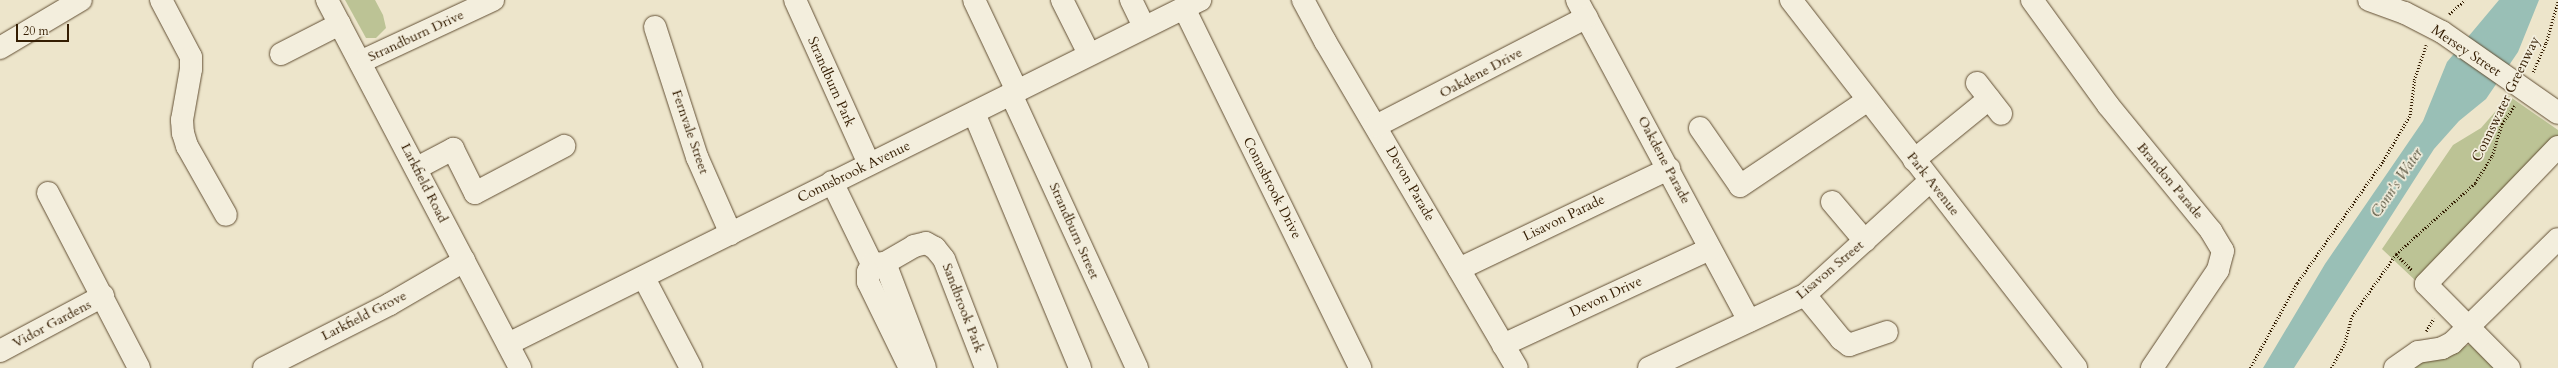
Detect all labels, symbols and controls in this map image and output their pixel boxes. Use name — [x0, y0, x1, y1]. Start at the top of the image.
street label: Strandburn Drive — [365, 6, 467, 66]
scale bar — [18, 16, 71, 42]
street label: Mersey Street — [2428, 22, 2504, 80]
text: 20 m — [23, 23, 49, 39]
street label: Strandburn Park — [804, 34, 858, 130]
street label: Connswater Greenway — [2468, 34, 2544, 164]
street label: Oakdene Drive — [1437, 44, 1525, 102]
street label: Fernvale Street — [668, 88, 712, 176]
street label: Oakdene Parade — [1634, 113, 1694, 207]
street label: Connsbrook Drive — [1239, 134, 1305, 242]
street label: Connsbrook Avenue — [795, 137, 913, 207]
street label: Brandon Parade — [2133, 139, 2207, 223]
street label: Larkfield Road — [397, 140, 451, 226]
street label: Devon Parade — [1382, 144, 1438, 224]
water label: Conn's Water — [2367, 145, 2427, 221]
street label: Park Avenue — [1903, 149, 1963, 219]
street label: Strandburn Street — [1045, 180, 1103, 282]
street label: Lisavon Parade — [1520, 191, 1608, 245]
street label: Lisavon Street — [1793, 237, 1867, 303]
street label: Sandbrook Park — [938, 261, 988, 355]
street label: Devon Drive — [1567, 273, 1645, 321]
street label: Larkfield Grove — [319, 287, 409, 345]
street label: Vidor Gardens — [10, 296, 94, 352]

